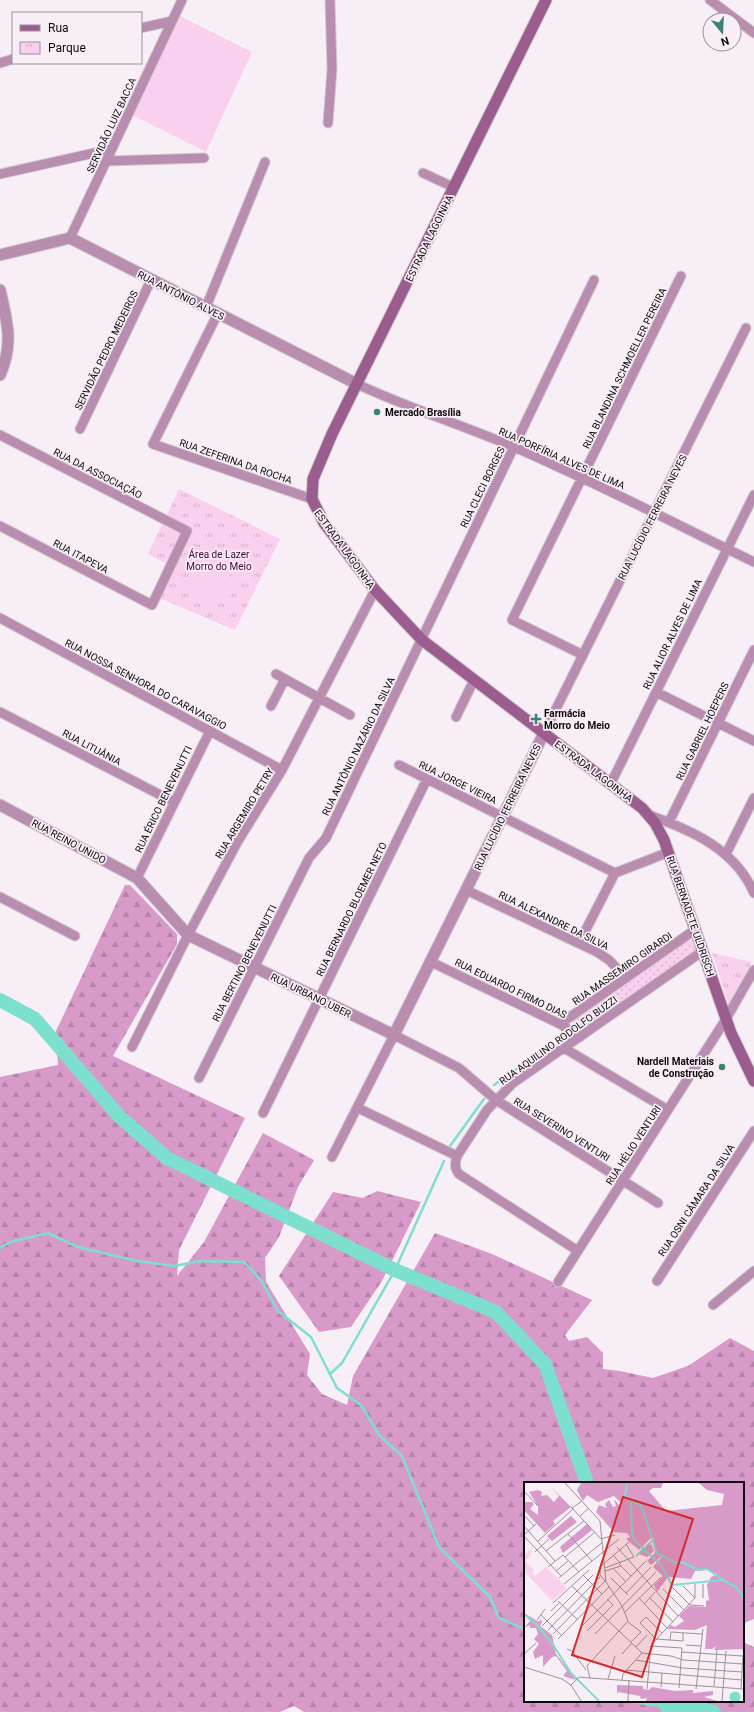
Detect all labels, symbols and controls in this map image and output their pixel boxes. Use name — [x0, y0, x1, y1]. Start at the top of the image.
legend — [12, 12, 142, 64]
north arrow — [702, 12, 742, 52]
text: Rua — [48, 21, 69, 35]
text: N — [719, 34, 731, 48]
text: Parque — [48, 41, 86, 55]
street label: SERVIDÃO LUIZ BACCA — [84, 75, 139, 175]
street label: ESTRADA LAGOINHA — [404, 193, 455, 283]
street label: RUA ANTÔNIO ALVES — [135, 268, 227, 322]
street label: RUA BLANDINA SCHMOELLER PEREIRA — [581, 286, 669, 450]
street label: SERVIDÃO PEDRO MEDEIROS — [72, 288, 140, 412]
marker: Mercado Brasília — [372, 407, 382, 417]
place label: Mercado Brasília — [385, 407, 461, 418]
street label: RUA PORFÍRIA ALVES DE LIMA — [497, 425, 627, 491]
street label: RUA ZEFERINA DA ROCHA — [178, 437, 294, 486]
street label: RUA DA ASSOCIAÇÃO — [52, 445, 144, 501]
street label: RUA CLECI BORGES — [458, 445, 507, 529]
street label: RUA LUCÍDIO FERREIRA NEVES — [615, 452, 689, 582]
street label: ESTRADA LAGOINHA — [312, 508, 377, 591]
street label: RUA ITAPEVA — [51, 537, 111, 576]
park label: Área de Lazer Morro do Meio — [186, 548, 252, 572]
street label: RUA ALIOR ALVES DE LIMA — [641, 577, 704, 691]
street label: RUA NOSSA SENHORA DO CARAVAGGIO — [63, 637, 228, 732]
street label: RUA ANTÔNIO NAZÁRIO DA SILVA — [319, 674, 397, 817]
street label: RUA GABRIEL HOEPERS — [674, 681, 731, 782]
place label: Farmácia Morro do Meio — [544, 708, 610, 731]
marker: Farmácia Morro do Meio — [531, 714, 541, 724]
street label: RUA LITUÂNIA — [61, 726, 124, 768]
street label: ESTRADA LAGOINHA — [552, 738, 635, 805]
street label: RUA LUCÍDIO FERREIRA NEVES — [471, 742, 543, 872]
street label: RUA ÉRICO BENEVENUTTI — [132, 744, 194, 854]
street label: RUA JORGE VIEIRA — [417, 759, 499, 806]
street label: RUA ARGEMIRO PETRY — [213, 766, 276, 861]
street label: RUA REINO UNIDO — [30, 817, 108, 866]
street label: RUA BERNARDO BLOEMER NETO — [314, 840, 389, 978]
street label: RUA BERNADETE ULDRISCH — [665, 854, 716, 978]
street label: RUA ALEXANDRE DA SILVA — [497, 889, 611, 952]
street label: RUA BERTINO BENEVENUTTI — [210, 903, 279, 1023]
street label: RUA MASSEMIRO GIRARDI — [570, 930, 674, 1007]
street label: RUA EDUARDO FIRMO DIAS — [453, 957, 569, 1020]
street label: RUA URBANO UBER — [269, 971, 353, 1020]
street label: RUA AQUILINO RODOLFO BUZZI — [497, 994, 619, 1087]
place label: Nardell Materiais de Construção — [637, 1056, 714, 1079]
marker: Nardell Materiais de Construção — [717, 1062, 727, 1072]
street label: RUA SEVERINO VENTURI — [512, 1095, 612, 1163]
street label: RUA HÉLIO VENTURI — [603, 1103, 663, 1187]
street label: RUA OSNI CÂMARA DA SILVA — [655, 1141, 737, 1258]
inset map — [524, 1482, 744, 1702]

